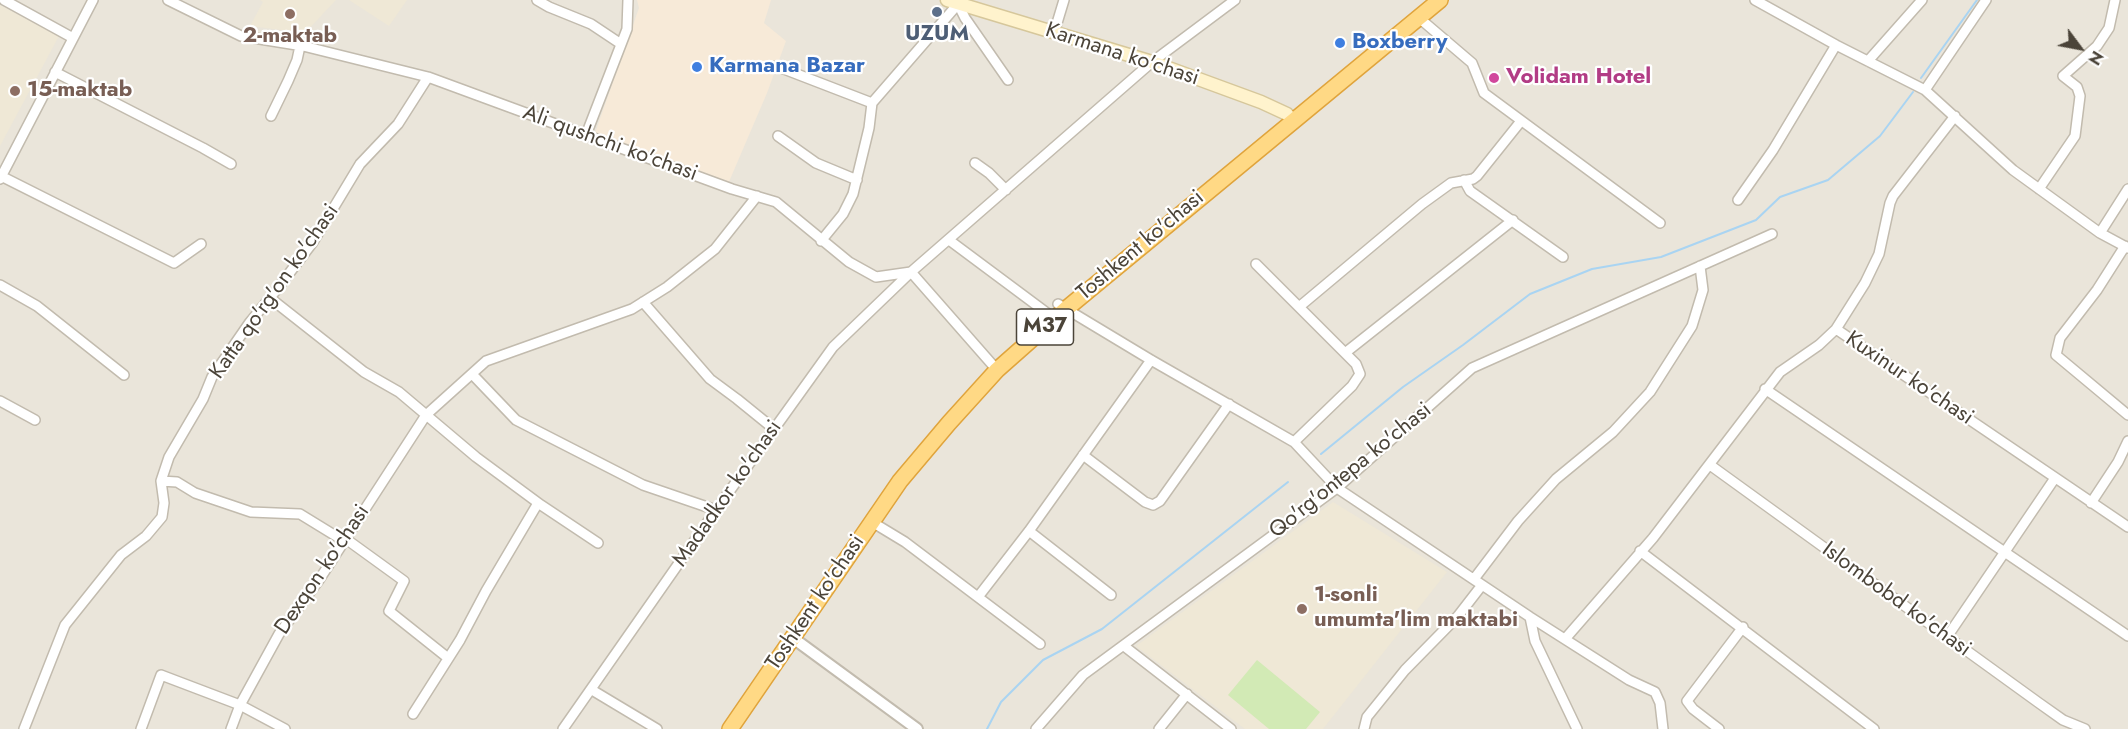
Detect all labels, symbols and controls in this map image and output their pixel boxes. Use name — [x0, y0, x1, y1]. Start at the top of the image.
marker: UZUM — [930, 5, 944, 19]
marker: 2-maktab — [283, 7, 297, 21]
street label: Karmana ko'chasi — [1042, 18, 1202, 92]
north arrow — [2050, 18, 2110, 78]
place label: UZUM — [905, 22, 969, 48]
place label: 2-maktab — [243, 24, 337, 50]
place label: Boxberry — [1352, 30, 1447, 56]
marker: Boxberry — [1333, 36, 1347, 50]
text: N — [2083, 46, 2109, 69]
place label: Karmana Bazar — [709, 54, 865, 80]
marker: Karmana Bazar — [690, 60, 704, 74]
place label: Volidam Hotel — [1506, 65, 1651, 91]
marker: Volidam Hotel — [1487, 71, 1501, 85]
place label: 15-maktab — [27, 78, 132, 104]
marker: 15-maktab — [8, 84, 22, 98]
street label: Ali qushchi ko'chasi — [519, 100, 701, 188]
street label: Toshkent ko'chasi — [1072, 185, 1210, 307]
street label: Katta qo'rg'on ko'chasi — [205, 200, 345, 384]
road number: M37 — [1016, 309, 1074, 345]
street label: Kuxinur ko'chasi — [1840, 326, 1978, 432]
street label: Qo'rg'ontepa ko'chasi — [1265, 397, 1437, 545]
street label: Madadkor ko'chasi — [668, 416, 788, 572]
street label: Dexqon ko'chasi — [270, 500, 376, 640]
street label: Toshkent ko'chasi — [761, 530, 871, 676]
street label: Islombobd ko'chasi — [1816, 537, 1976, 663]
place label: 1-sonli umumta'lim maktabi — [1314, 583, 1518, 634]
marker: 1-sonli umumta'lim maktabi — [1295, 602, 1309, 616]

